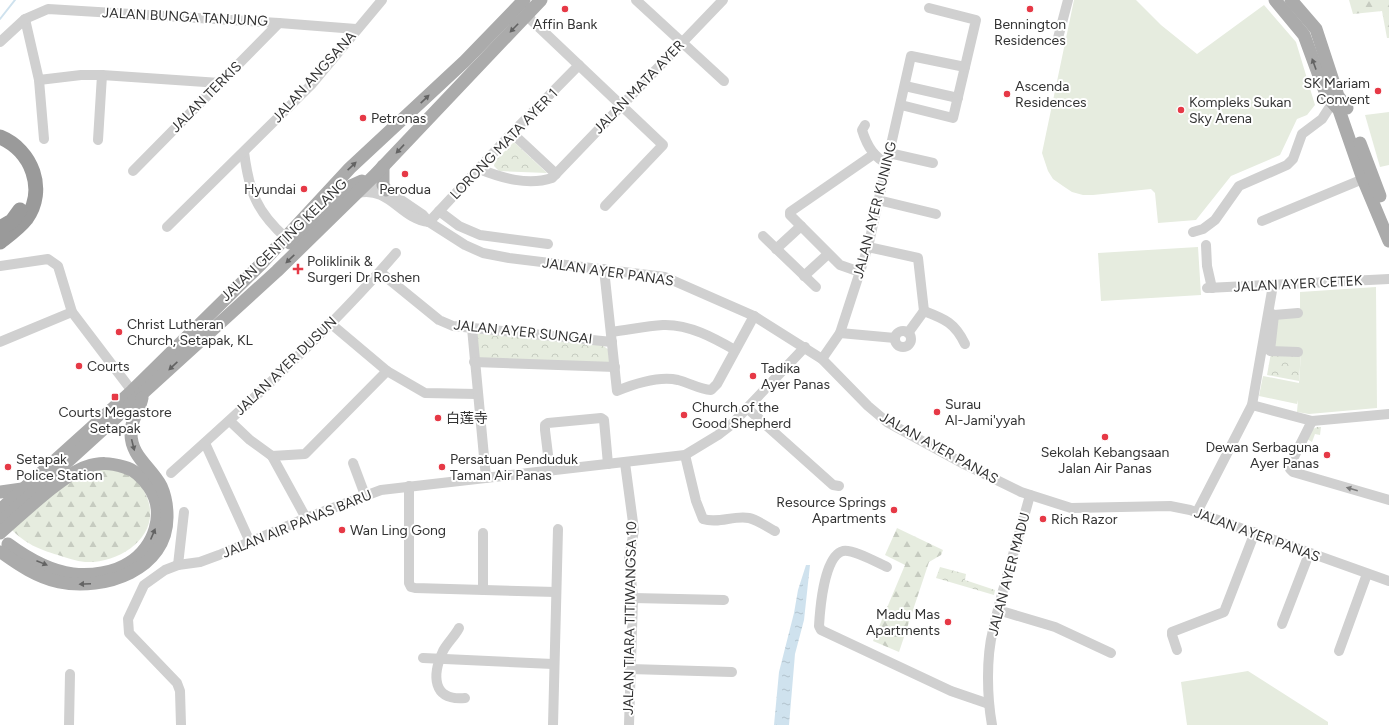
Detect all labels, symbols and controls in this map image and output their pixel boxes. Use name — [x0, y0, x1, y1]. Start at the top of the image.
street label: JALAN BUNGA TANJUNG — [102, 4, 269, 30]
marker: Affin Bank — [560, 4, 570, 14]
marker: Bennington Residences — [1025, 4, 1035, 14]
place label: Affin Bank — [533, 16, 598, 33]
place label: Bennington Residences — [994, 16, 1066, 49]
one-way arrow — [509, 23, 519, 33]
street label: JALAN ANGSANA — [269, 27, 360, 126]
street label: JALAN MATA AYER — [590, 37, 688, 137]
street label: JALAN TERKIS — [167, 58, 245, 136]
one-way arrow — [1311, 58, 1317, 70]
place label: SK Mariam Convent — [1303, 75, 1370, 108]
place label: Ascenda Residences — [1015, 78, 1087, 111]
street label: LORONG MATA AYER 1 — [447, 85, 561, 203]
marker: SK Mariam Convent — [1373, 86, 1383, 96]
marker: Ascenda Residences — [1002, 89, 1012, 99]
one-way arrow — [420, 94, 430, 104]
place label: Kompleks Sukan Sky Arena — [1189, 94, 1291, 127]
marker: Kompleks Sukan Sky Arena — [1176, 105, 1186, 115]
place label: Petronas — [371, 110, 426, 127]
marker: Petronas — [358, 113, 368, 123]
street label: JALAN AYER KUNING — [850, 139, 900, 280]
one-way arrow — [396, 144, 405, 153]
one-way arrow — [348, 162, 357, 171]
marker: Perodua — [400, 169, 410, 179]
street label: JALAN GENTING KELANG — [217, 175, 351, 305]
place label: Hyundai — [244, 181, 296, 198]
place label: Perodua — [379, 181, 431, 198]
marker: Hyundai — [299, 184, 309, 194]
place label: Poliklinik & Surgeri Dr Roshen — [307, 253, 420, 286]
one-way arrow — [285, 254, 295, 264]
street label: JALAN AYER PANAS — [541, 254, 675, 290]
marker: Poliklinik & Surgeri Dr Roshen — [292, 263, 304, 275]
street label: JALAN AYER CETEK — [1233, 272, 1363, 296]
street label: JALAN AYER DUSUN — [232, 313, 340, 419]
place label: Christ Lutheran Church, Setapak, KL — [127, 316, 253, 349]
street label: JALAN AYER SUNGAI — [453, 316, 593, 348]
marker: Christ Lutheran Church, Setapak, KL — [114, 327, 124, 337]
place label: Courts — [87, 358, 130, 375]
place label: Tadika Ayer Panas — [761, 360, 830, 393]
marker: Courts — [74, 361, 84, 371]
one-way arrow — [169, 361, 178, 370]
marker: Tadika Ayer Panas — [748, 371, 758, 381]
marker: Courts Megastore Setapak — [110, 392, 120, 402]
place label: Surau Al-Jami'yyah — [945, 396, 1025, 429]
place label: Church of the Good Shepherd — [692, 399, 791, 432]
place label: Courts Megastore Setapak — [58, 404, 172, 437]
marker: Surau Al-Jami'yyah — [932, 407, 942, 417]
street label: JALAN AYER PANAS — [877, 408, 1001, 488]
place label: 白莲寺 — [446, 410, 488, 427]
marker: Church of the Good Shepherd — [679, 410, 689, 420]
marker: 白莲寺 — [433, 413, 443, 423]
marker: Sekolah Kebangsaan Jalan Air Panas — [1100, 432, 1110, 442]
one-way arrow — [130, 439, 136, 451]
place label: Dewan Serbaguna Ayer Panas — [1205, 439, 1319, 472]
place label: Sekolah Kebangsaan Jalan Air Panas — [1041, 444, 1169, 477]
marker: Dewan Serbaguna Ayer Panas — [1322, 450, 1332, 460]
place label: Setapak Police Station — [16, 451, 103, 484]
place label: Persatuan Penduduk Taman Air Panas — [450, 451, 578, 484]
marker: Setapak Police Station — [3, 462, 13, 472]
marker: Persatuan Penduduk Taman Air Panas — [437, 462, 447, 472]
street label: JALAN AIR PANAS BARU — [220, 486, 374, 562]
one-way arrow — [1345, 486, 1358, 492]
place label: Resource Springs Apartments — [776, 494, 886, 527]
street label: JALAN AYER PANAS — [1192, 504, 1322, 566]
marker: Resource Springs Apartments — [889, 505, 899, 515]
street label: JALAN AYER MADU — [984, 511, 1034, 637]
place label: Rich Razor — [1051, 511, 1118, 528]
marker: Rich Razor — [1038, 514, 1048, 524]
street label: JALAN TIARA TITIWANGSA 10 — [620, 521, 640, 715]
place label: Wan Ling Gong — [350, 522, 446, 539]
marker: Wan Ling Gong — [337, 525, 347, 535]
one-way arrow — [150, 528, 156, 539]
one-way arrow — [36, 561, 48, 567]
one-way arrow — [78, 581, 91, 587]
place label: Madu Mas Apartments — [866, 606, 940, 639]
marker: Madu Mas Apartments — [943, 617, 953, 627]

